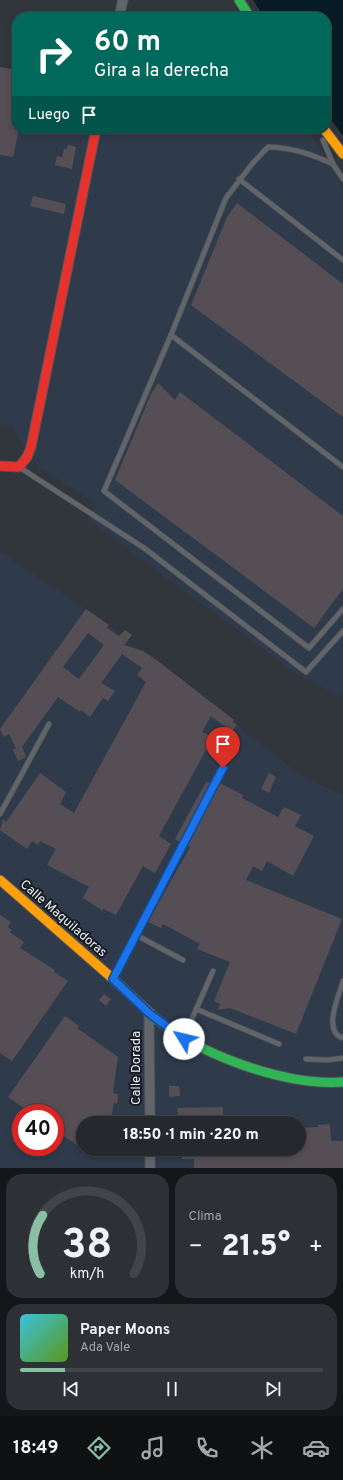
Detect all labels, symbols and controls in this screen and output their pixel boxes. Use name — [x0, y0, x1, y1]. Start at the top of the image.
text: 60 m — [94, 25, 161, 61]
icon: right — [28, 28, 80, 80]
text: Gira a la derecha — [94, 60, 229, 83]
icon: arrive — [78, 104, 100, 126]
text: Luego — [28, 106, 70, 125]
pin — [206, 727, 240, 768]
icon: arrive — [212, 733, 234, 755]
street label: Calle Maquiladoras — [16, 877, 110, 961]
position arrow — [163, 1018, 205, 1060]
street label: Calle Dorada — [129, 1031, 145, 1105]
speed limit sign: 40 — [12, 1104, 64, 1156]
text: 18:50 · 1 min · 220 m — [123, 1126, 259, 1145]
text: Clima — [189, 1209, 222, 1225]
text: 38 — [62, 1220, 113, 1273]
text: 21.5° — [221, 1229, 290, 1266]
text: − — [189, 1234, 203, 1261]
text: + — [309, 1234, 323, 1261]
text: km/h — [70, 1265, 105, 1283]
text: Paper Moons — [80, 1321, 170, 1340]
text: Ada Vale — [80, 1340, 130, 1356]
icon: previous — [60, 1378, 82, 1400]
icon: pause — [161, 1378, 183, 1400]
icon: next — [262, 1378, 284, 1400]
icon: directions — [85, 1434, 113, 1462]
icon: music — [139, 1434, 167, 1462]
icon: phone — [193, 1434, 221, 1462]
icon: climate — [248, 1434, 276, 1462]
icon: car — [302, 1434, 330, 1462]
text: 18:49 — [13, 1437, 59, 1460]

